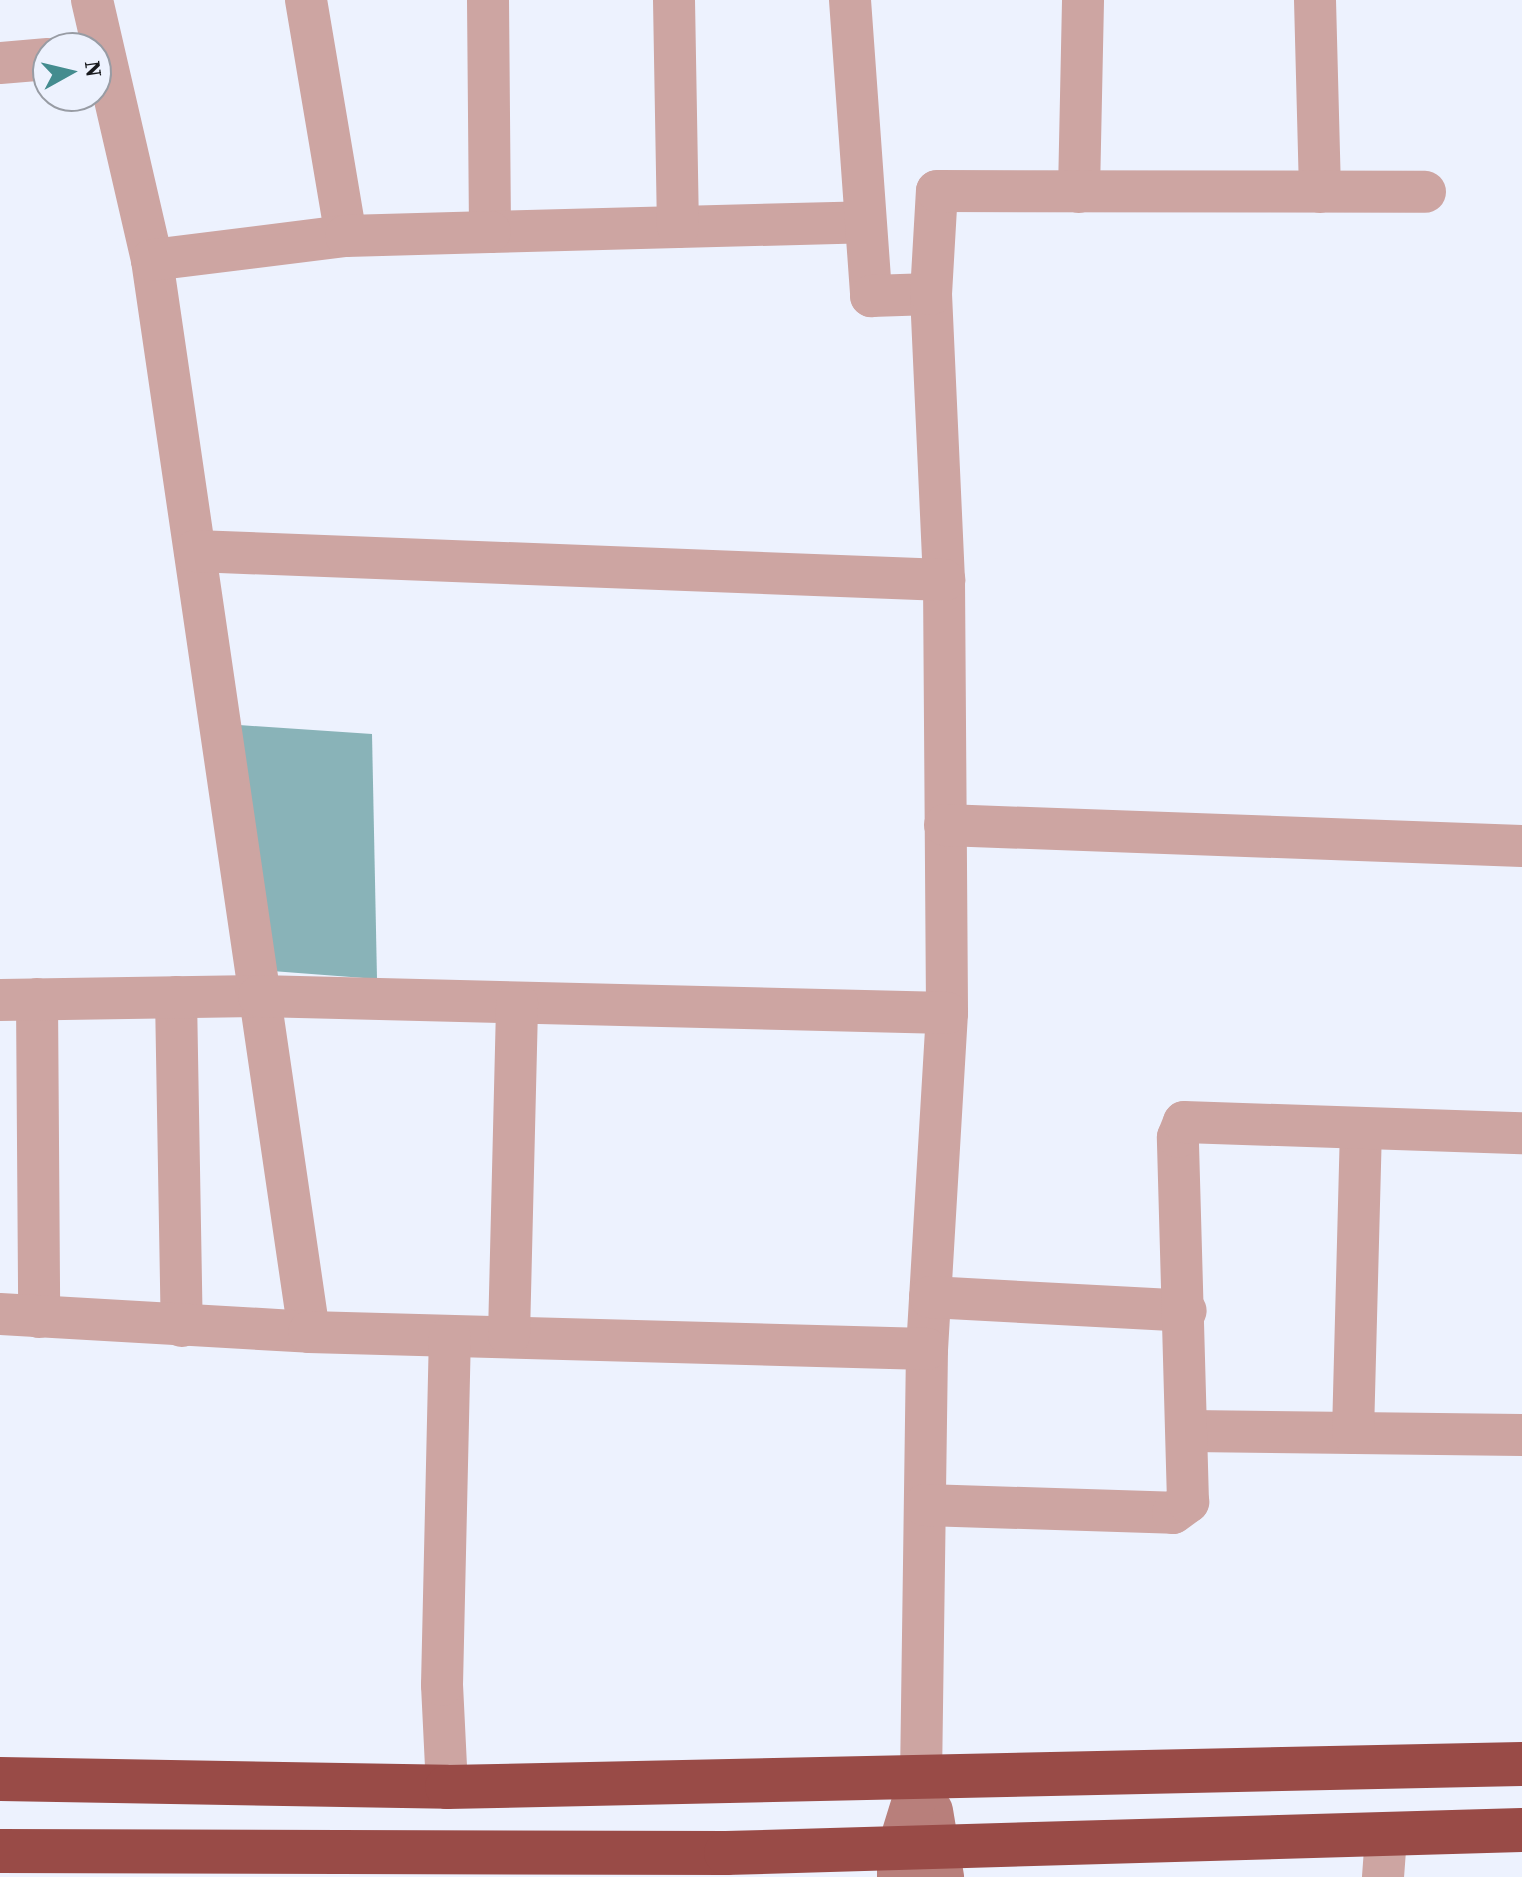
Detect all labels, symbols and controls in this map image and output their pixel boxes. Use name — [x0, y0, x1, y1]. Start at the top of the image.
north arrow — [32, 32, 112, 112]
text: N — [78, 59, 110, 79]

